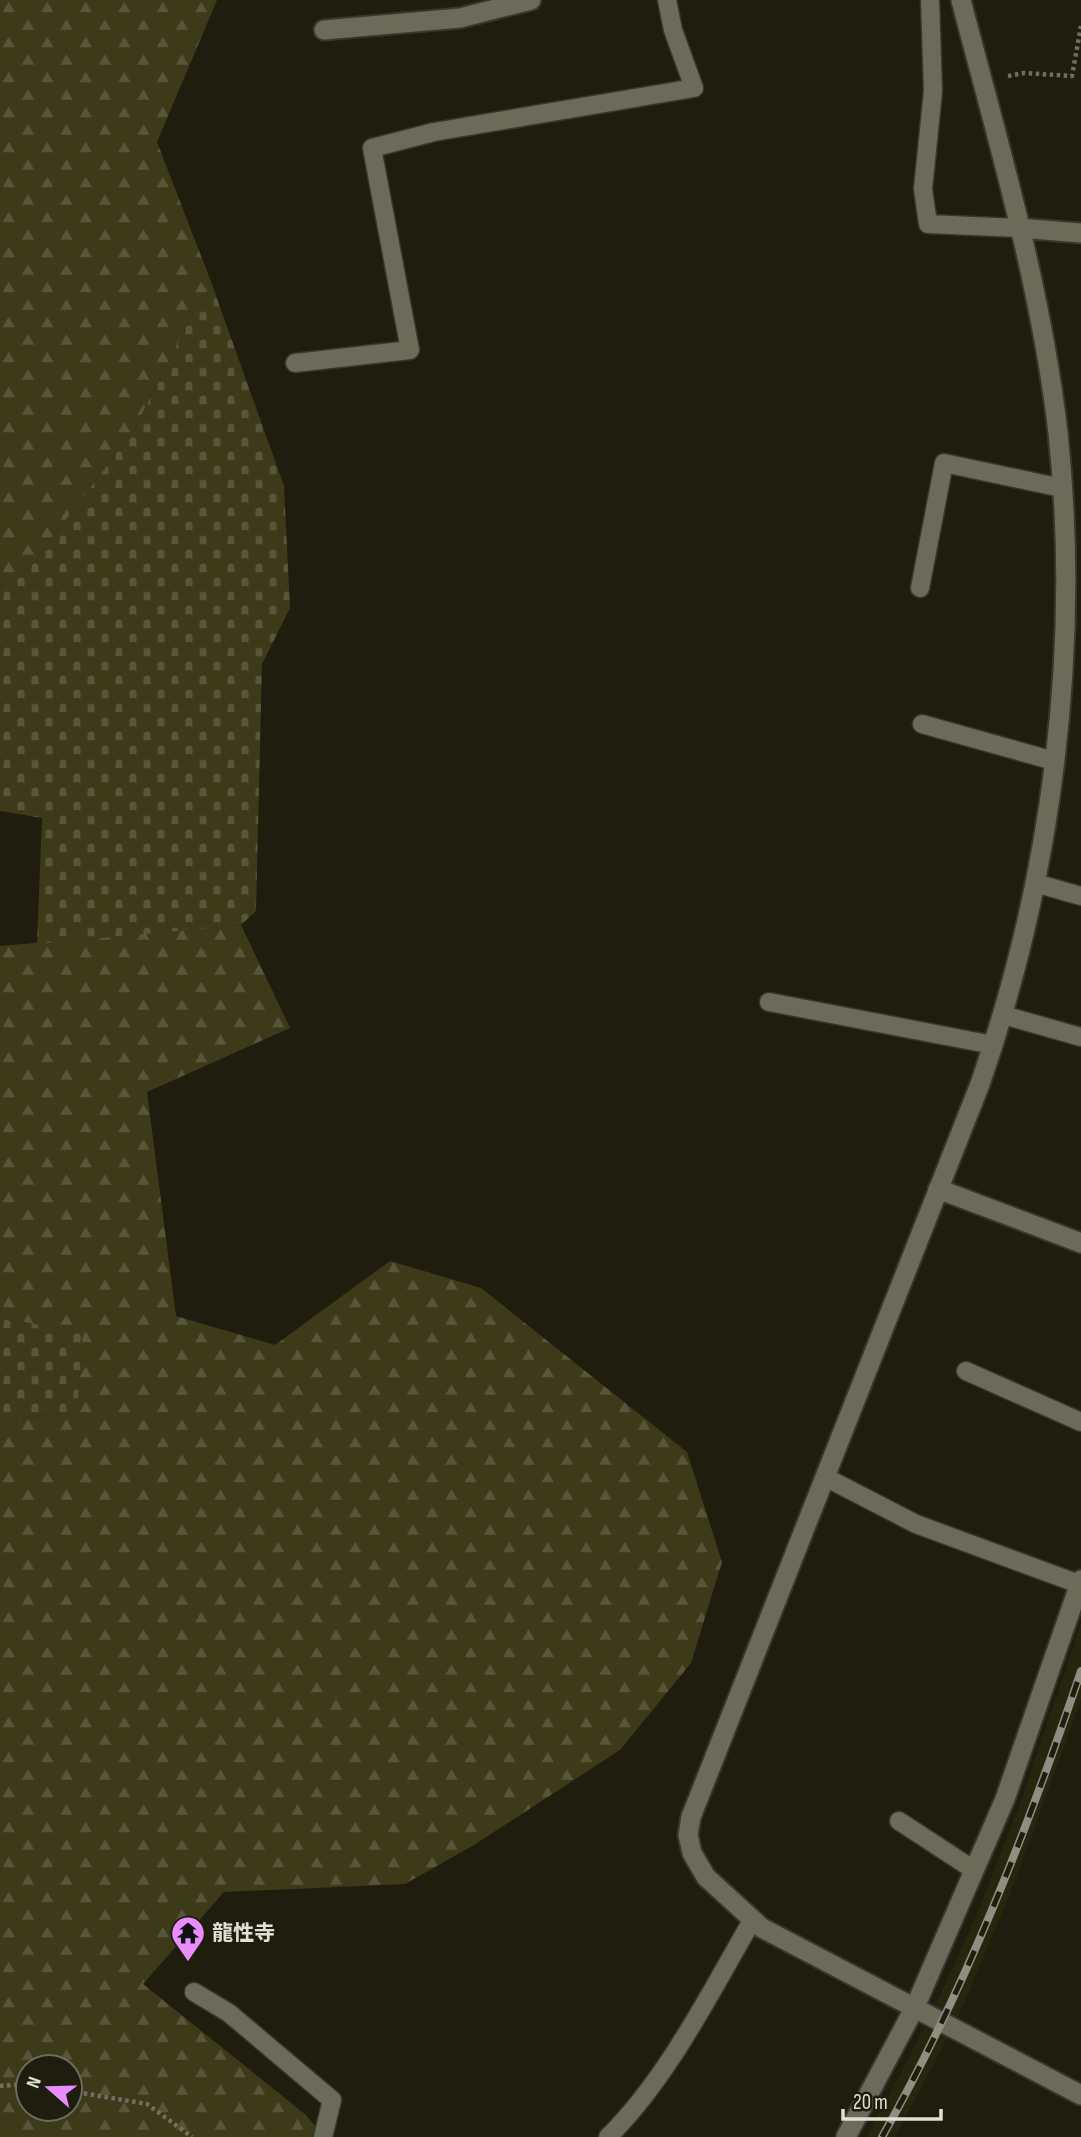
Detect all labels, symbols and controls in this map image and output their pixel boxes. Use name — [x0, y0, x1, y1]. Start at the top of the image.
temple icon: 龍性寺 — [169, 1914, 207, 1963]
place label: 龍性寺 — [212, 1921, 275, 1946]
north arrow — [14, 2053, 84, 2123]
text: N — [22, 2074, 47, 2091]
scale bar — [843, 2078, 941, 2122]
text: 20 m — [853, 2090, 888, 2115]

